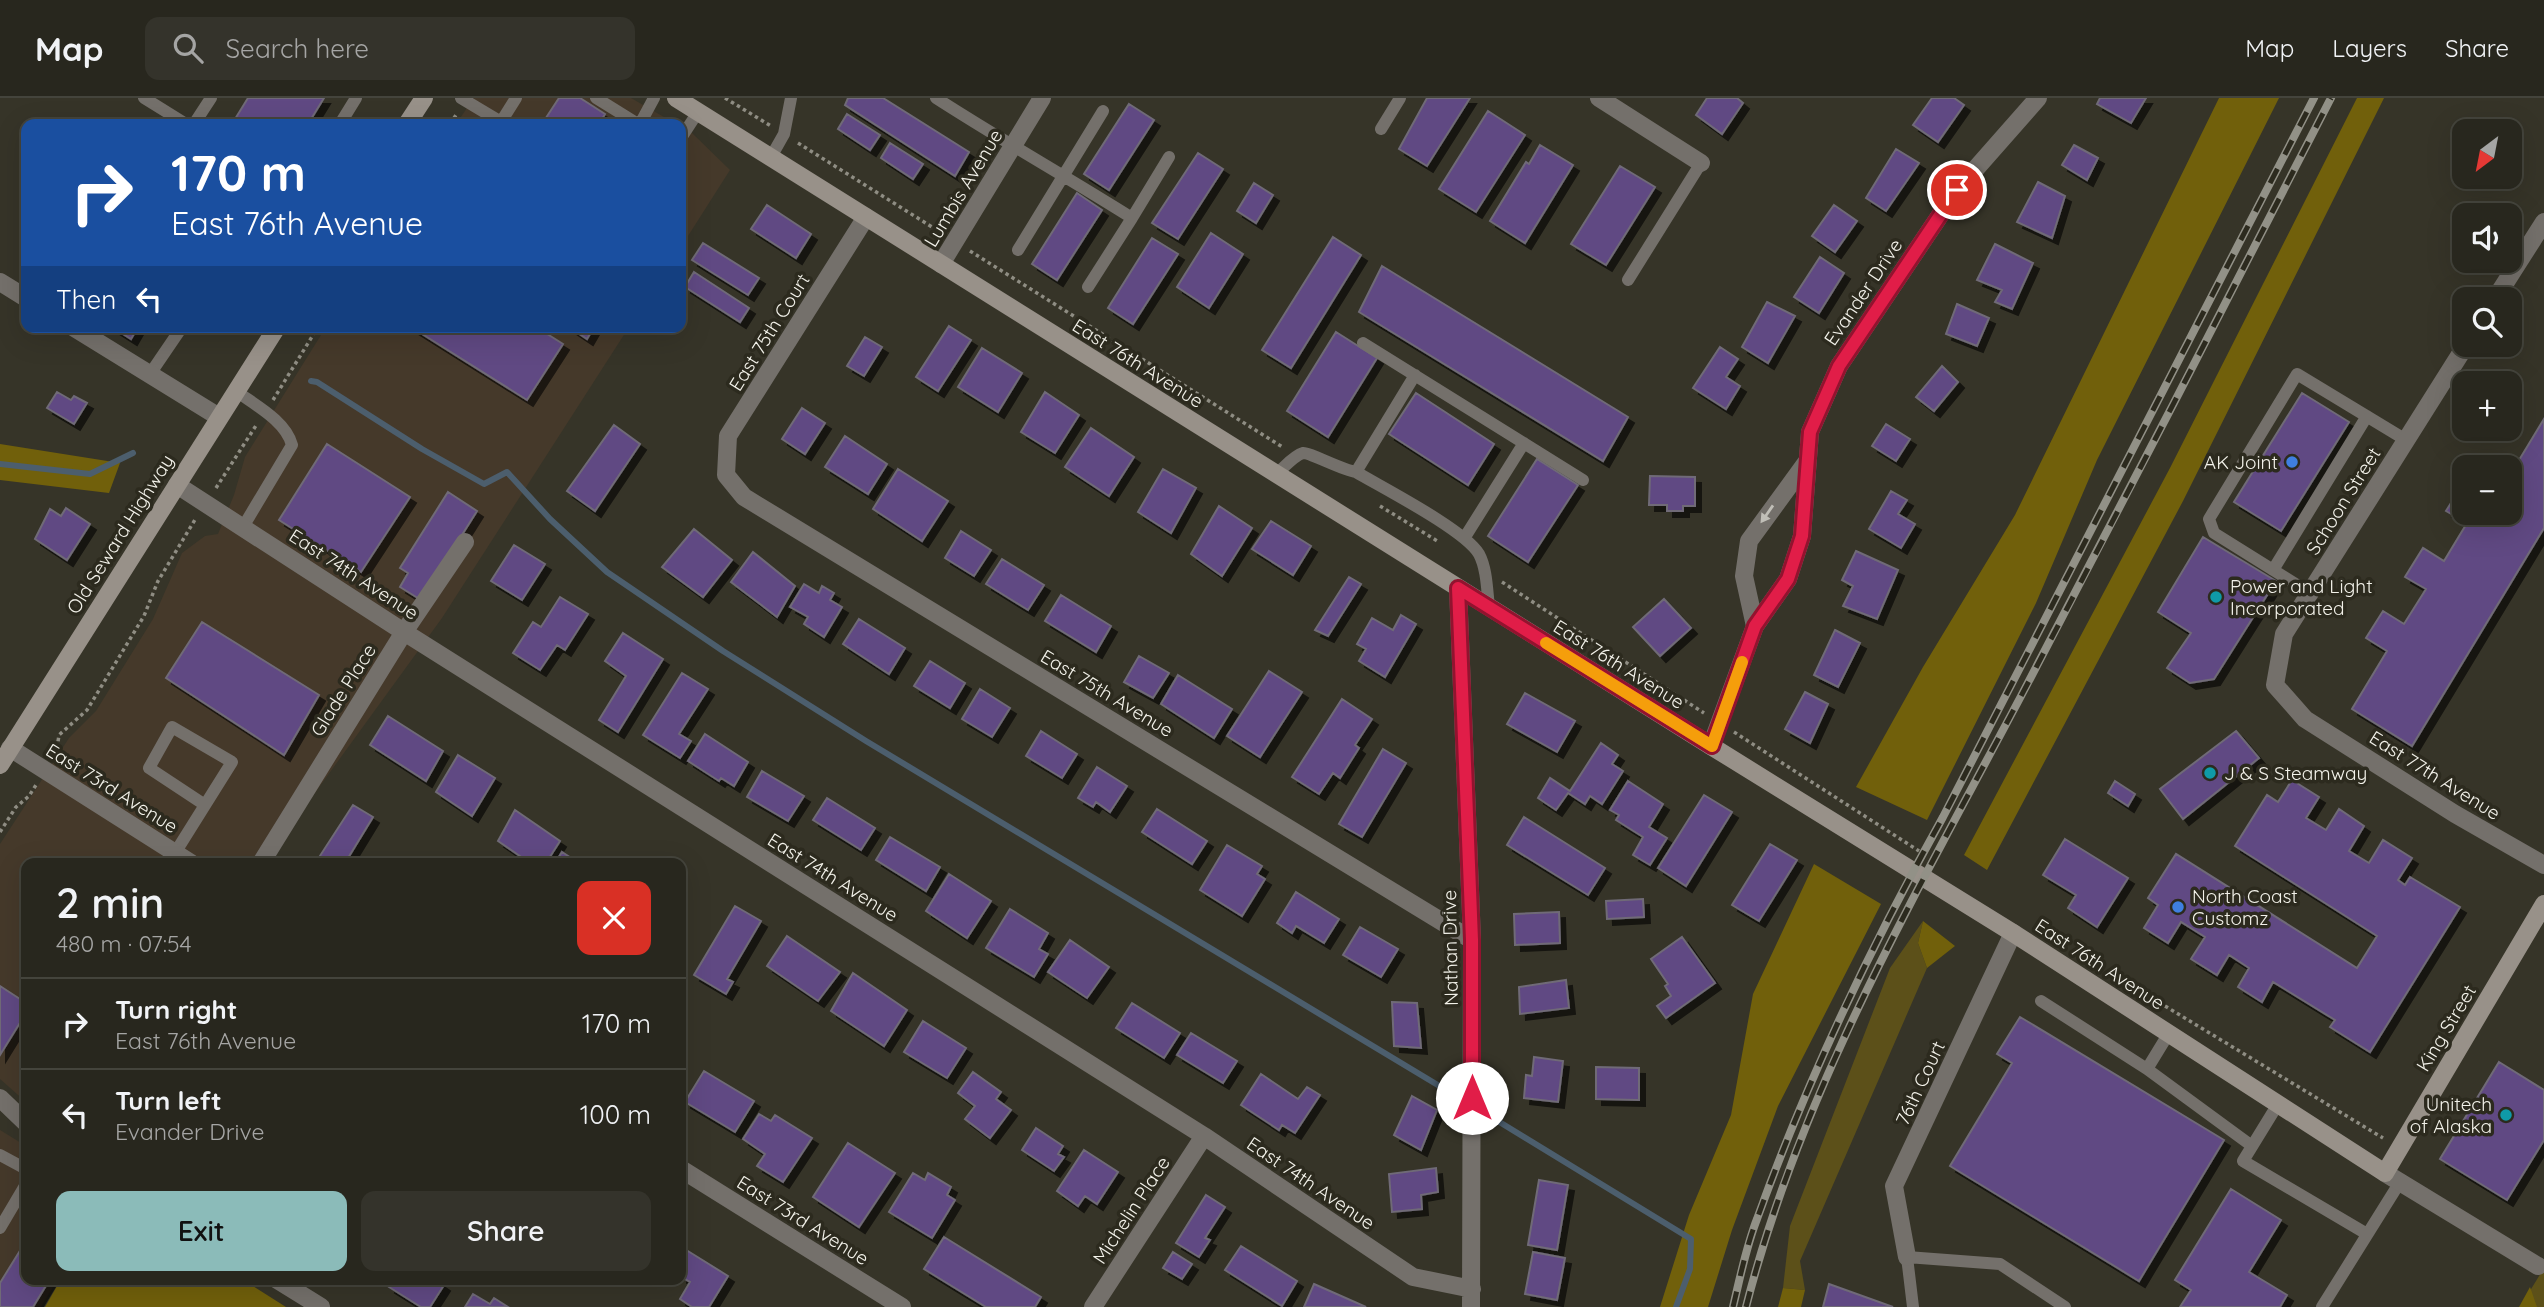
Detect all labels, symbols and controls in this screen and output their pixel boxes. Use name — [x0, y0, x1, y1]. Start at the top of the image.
search box — [145, 17, 635, 80]
text: Map — [35, 28, 103, 69]
icon: search — [169, 29, 207, 67]
text: Search here — [225, 32, 369, 65]
text: Map — [2245, 33, 2294, 63]
text: Layers — [2332, 33, 2407, 63]
text: Share — [2445, 33, 2509, 63]
north arrow — [2452, 119, 2522, 189]
map controls — [2452, 119, 2522, 525]
street label: Lumbis Avenue — [918, 125, 1008, 251]
text: 170 m — [171, 142, 306, 203]
icon: right — [56, 147, 147, 238]
pin — [1927, 160, 1987, 220]
icon: arrive — [1938, 171, 1976, 209]
text: East 76th Avenue — [171, 203, 423, 243]
button: sound — [2452, 203, 2522, 273]
street label: Evander Drive — [1819, 234, 1907, 350]
street label: East 75th Court — [723, 269, 815, 395]
icon: left — [130, 280, 168, 318]
text: Then — [56, 283, 116, 316]
button: search — [2452, 287, 2522, 357]
street label: East 76th Avenue — [1068, 313, 1208, 413]
button: + — [2452, 371, 2522, 441]
street label: Schoon Street — [2300, 443, 2386, 559]
street label: Old Seward Highway — [61, 450, 179, 618]
place label: AK Joint — [2204, 450, 2278, 474]
marker: AK Joint — [2284, 454, 2300, 470]
button: − — [2452, 455, 2522, 525]
one-way arrow — [1761, 505, 1774, 524]
street label: East 74th Avenue — [285, 523, 423, 625]
place label: Power and Light Incorporated — [2230, 574, 2373, 620]
marker: Power and Light Incorporated — [2208, 589, 2224, 605]
street label: East 76th Avenue — [1549, 614, 1689, 714]
street label: Glade Place — [305, 639, 381, 741]
street label: East 75th Avenue — [1036, 644, 1178, 742]
street label: East 77th Avenue — [2365, 725, 2505, 825]
street label: East 73rd Avenue — [42, 738, 182, 838]
place label: J & S Steamway — [2224, 761, 2367, 785]
marker: J & S Steamway — [2202, 765, 2218, 781]
street label: East 74th Avenue — [763, 827, 903, 927]
text: 2 min — [56, 876, 164, 929]
button: close — [577, 881, 651, 955]
place label: North Coast Customz — [2192, 884, 2298, 930]
street label: Nathan Drive — [1437, 890, 1463, 1006]
marker: North Coast Customz — [2170, 899, 2186, 915]
street label: East 76th Avenue — [2031, 913, 2169, 1015]
text: 480 m · 07:54 — [56, 929, 192, 958]
street label: King Street — [2411, 980, 2481, 1076]
text: Turn right — [115, 993, 237, 1026]
icon: right — [56, 1005, 94, 1043]
text: 170 m — [582, 1007, 651, 1040]
text: East 76th Avenue — [115, 1026, 296, 1055]
street label: 76th Court — [1890, 1037, 1950, 1129]
position arrow — [1435, 1061, 1509, 1135]
text: Turn left — [115, 1084, 222, 1117]
place label: Unitech of Alaska — [2410, 1092, 2492, 1138]
icon: left — [56, 1096, 94, 1134]
text: 100 m — [580, 1098, 651, 1131]
marker: Unitech of Alaska — [2498, 1107, 2514, 1123]
text: Evander Drive — [115, 1117, 265, 1146]
street label: East 74th Avenue — [1242, 1131, 1380, 1235]
street label: Michelin Place — [1087, 1152, 1175, 1268]
street label: East 73rd Avenue — [733, 1170, 873, 1270]
button: Exit — [56, 1191, 347, 1271]
button: Share — [361, 1191, 651, 1271]

